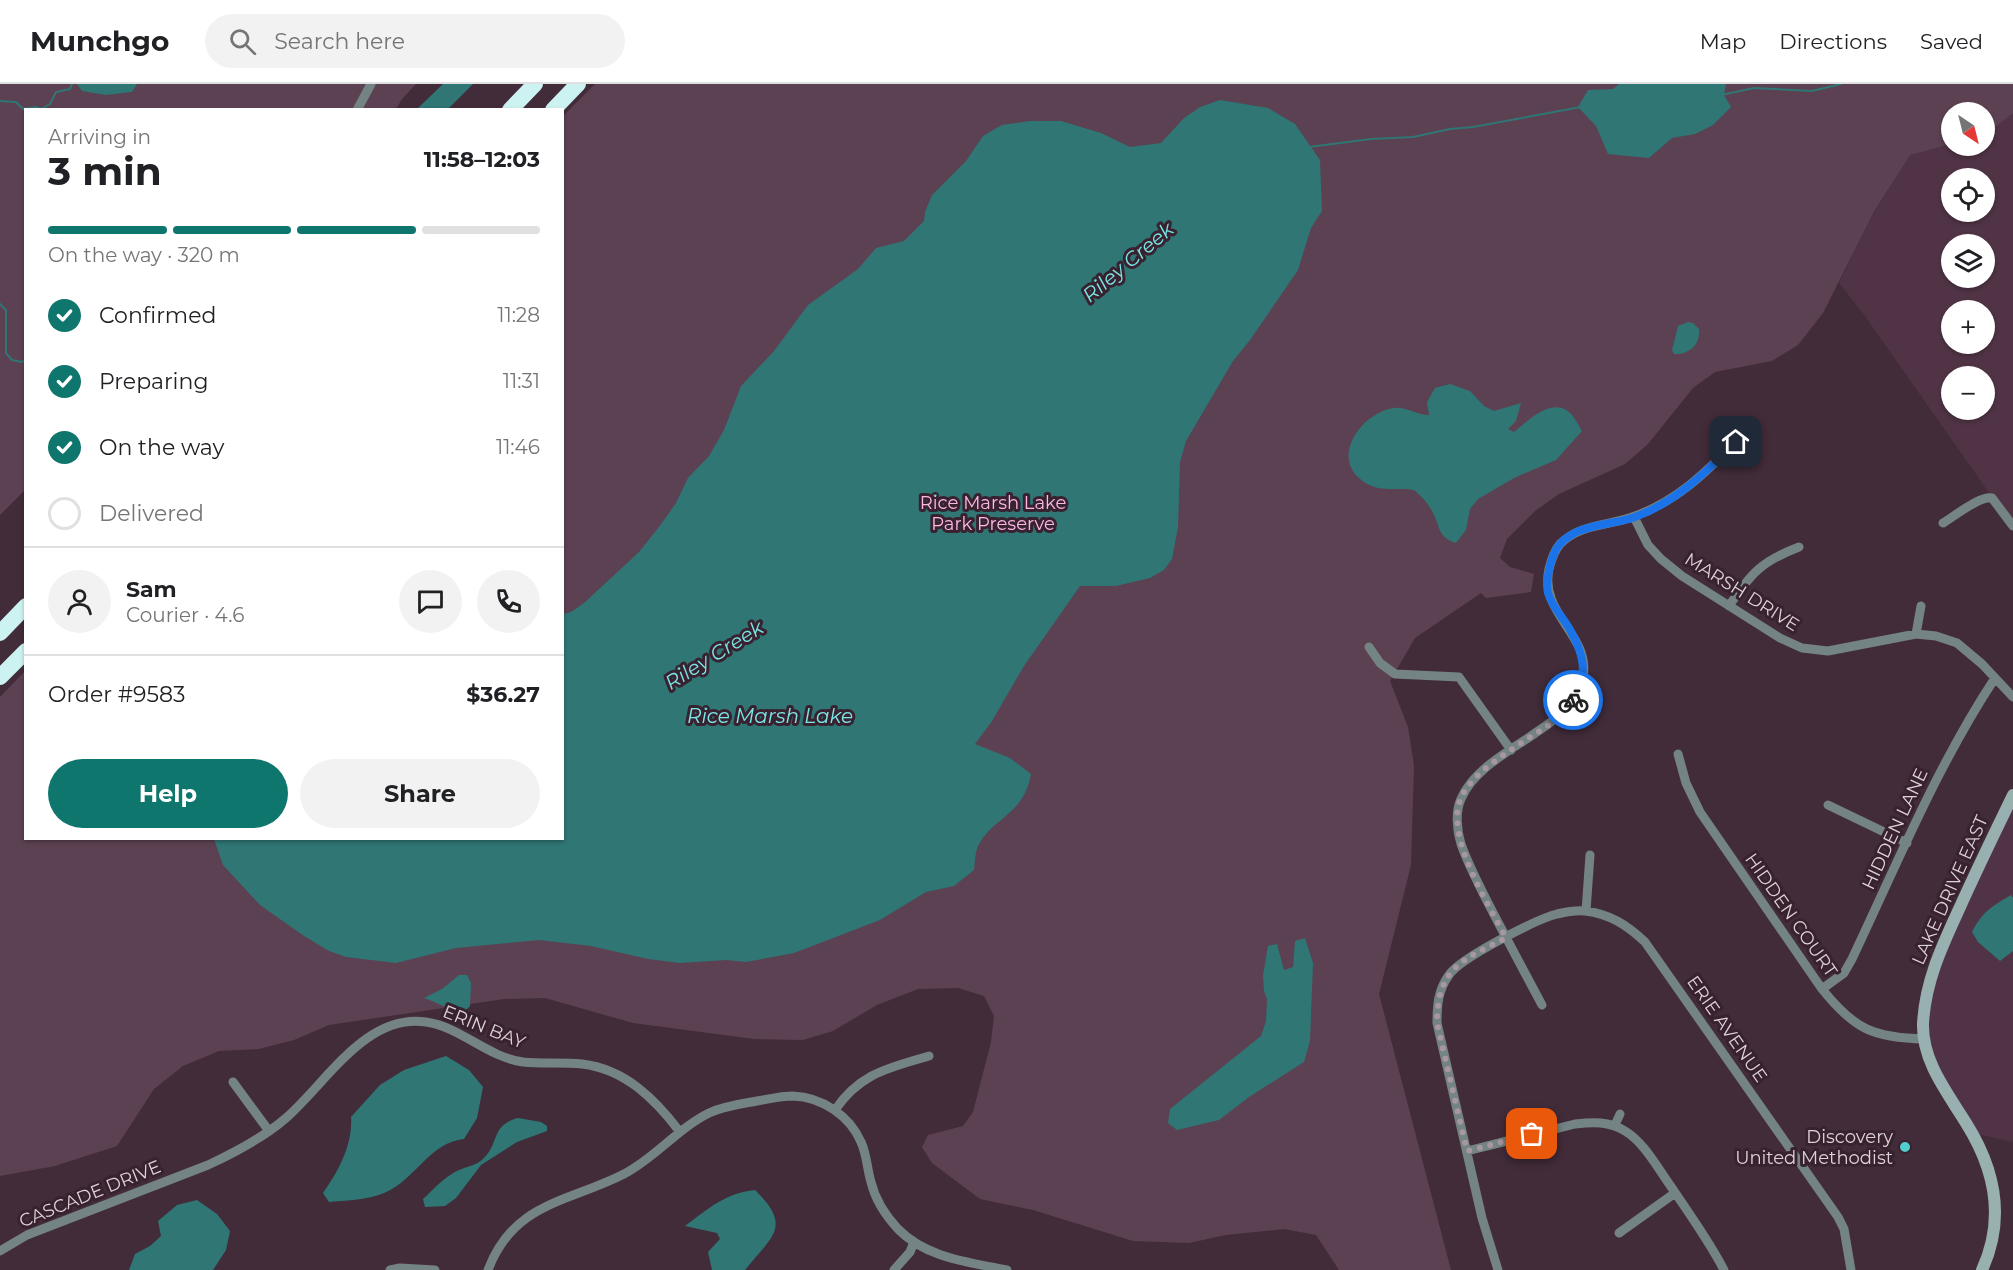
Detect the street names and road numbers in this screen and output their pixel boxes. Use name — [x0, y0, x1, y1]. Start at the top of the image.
street label: MARSH DRIVE — [1681, 548, 1803, 636]
street label: HIDDEN LANE — [1857, 765, 1933, 893]
street label: LAKE DRIVE EAST — [1907, 811, 1993, 968]
street label: HIDDEN COURT — [1740, 849, 1842, 982]
street label: ERIE AVENUE — [1682, 972, 1772, 1086]
street label: ERIN BAY — [440, 1001, 529, 1054]
street label: CASCADE DRIVE — [16, 1156, 164, 1232]

